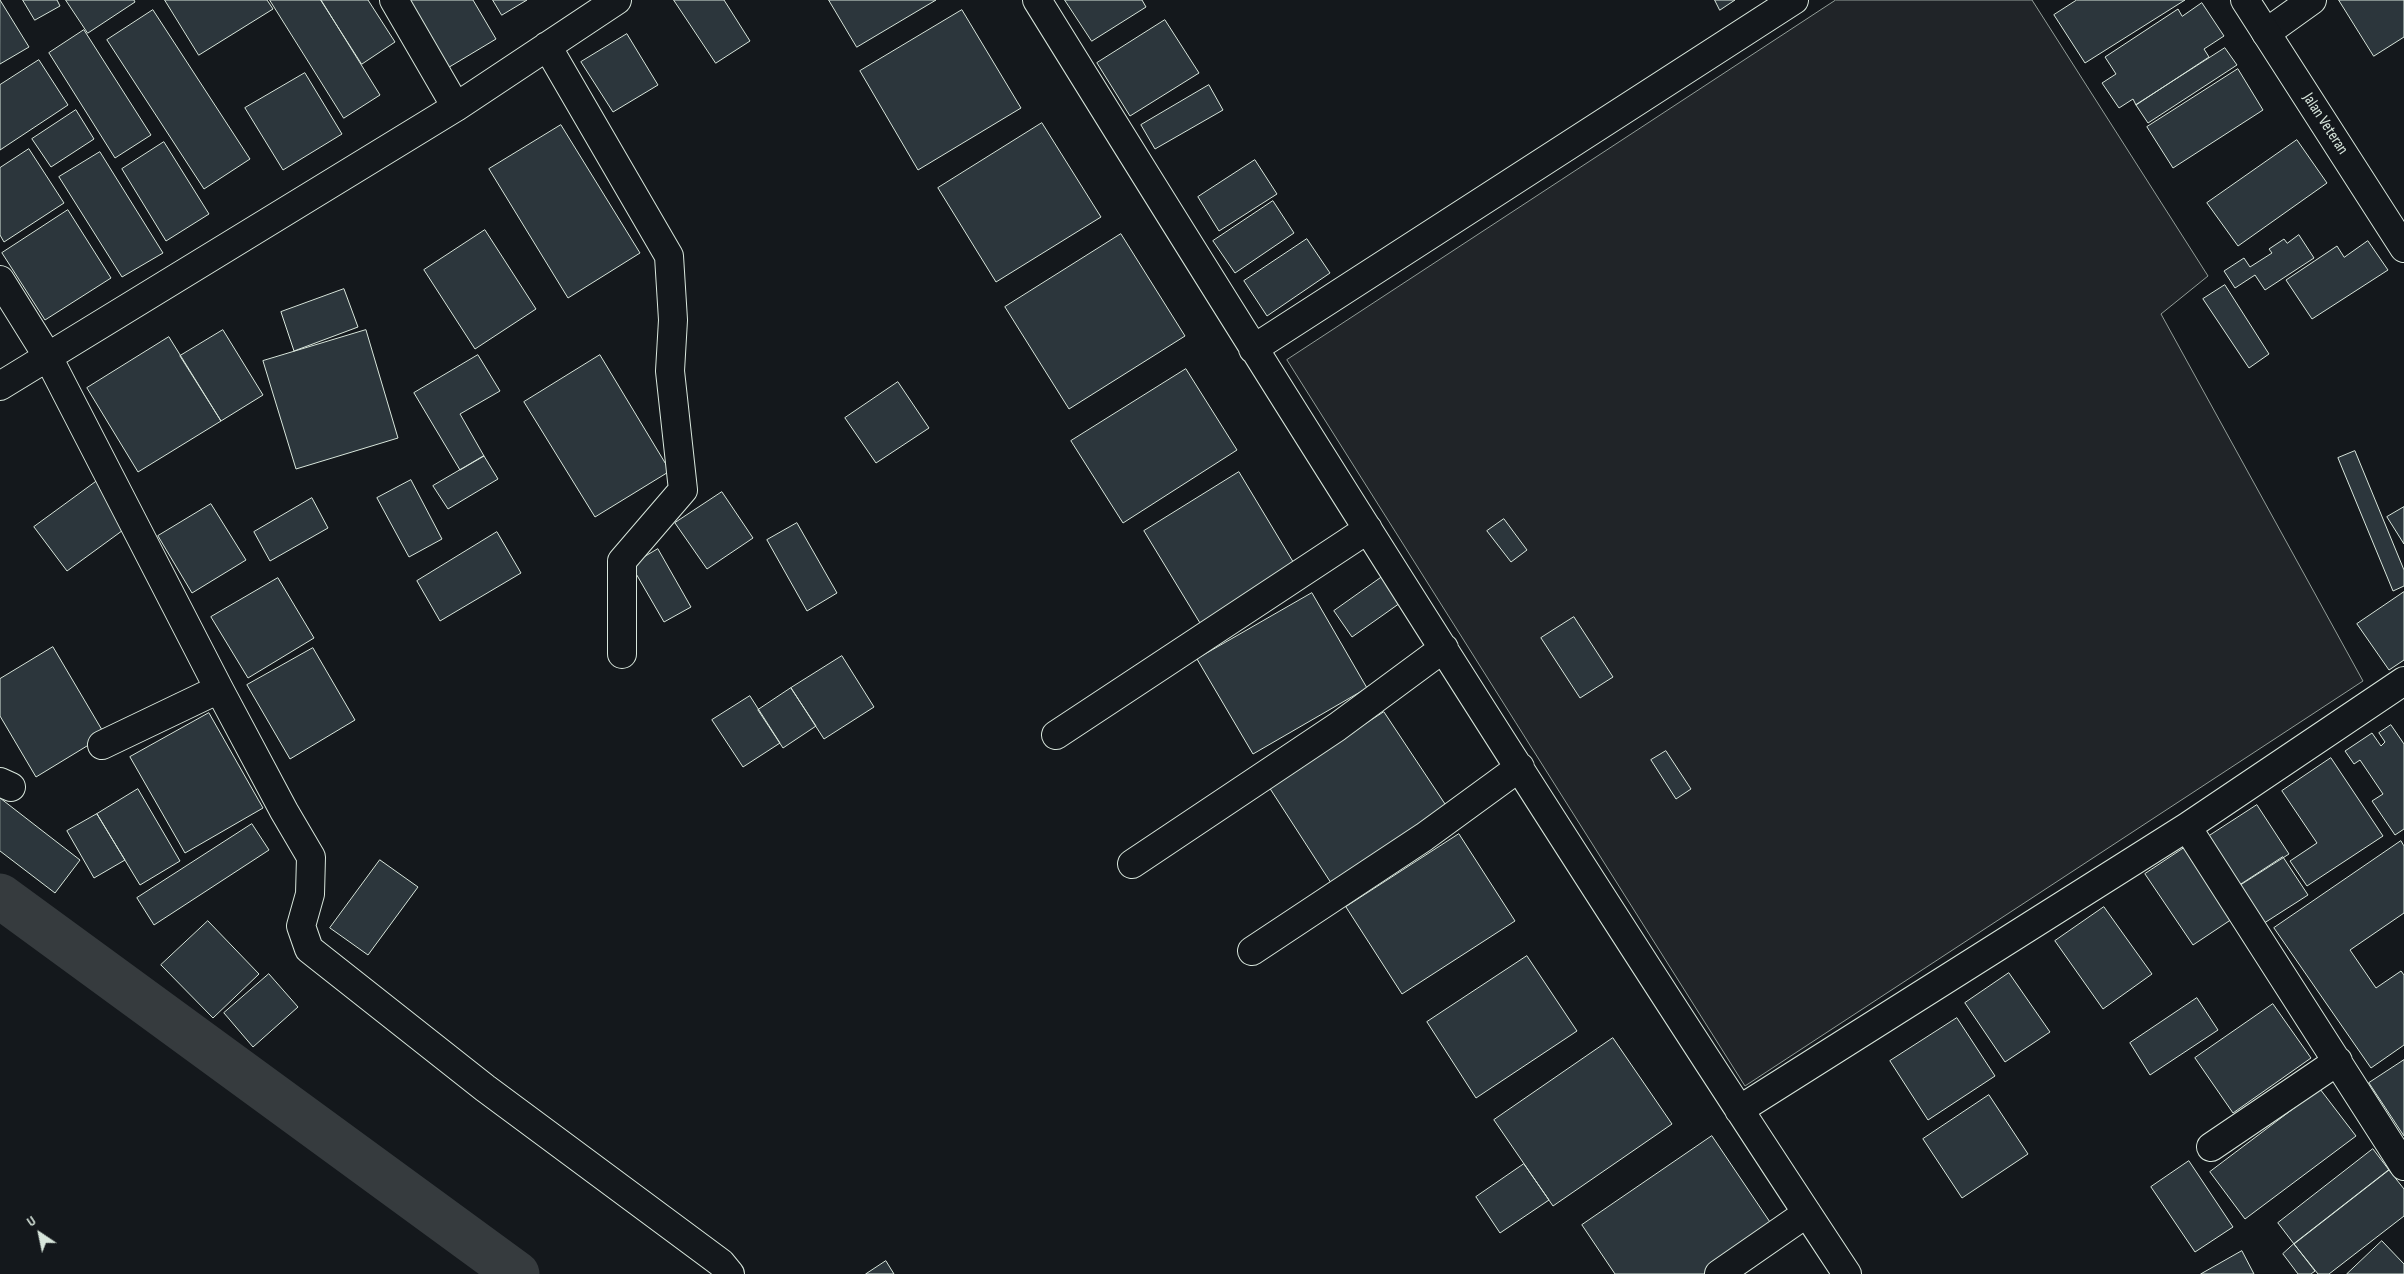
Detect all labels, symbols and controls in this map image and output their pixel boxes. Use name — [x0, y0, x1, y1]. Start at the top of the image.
street label: Jalan Veteran — [2298, 90, 2352, 158]
north arrow — [15, 1209, 65, 1259]
text: U — [24, 1212, 39, 1230]

